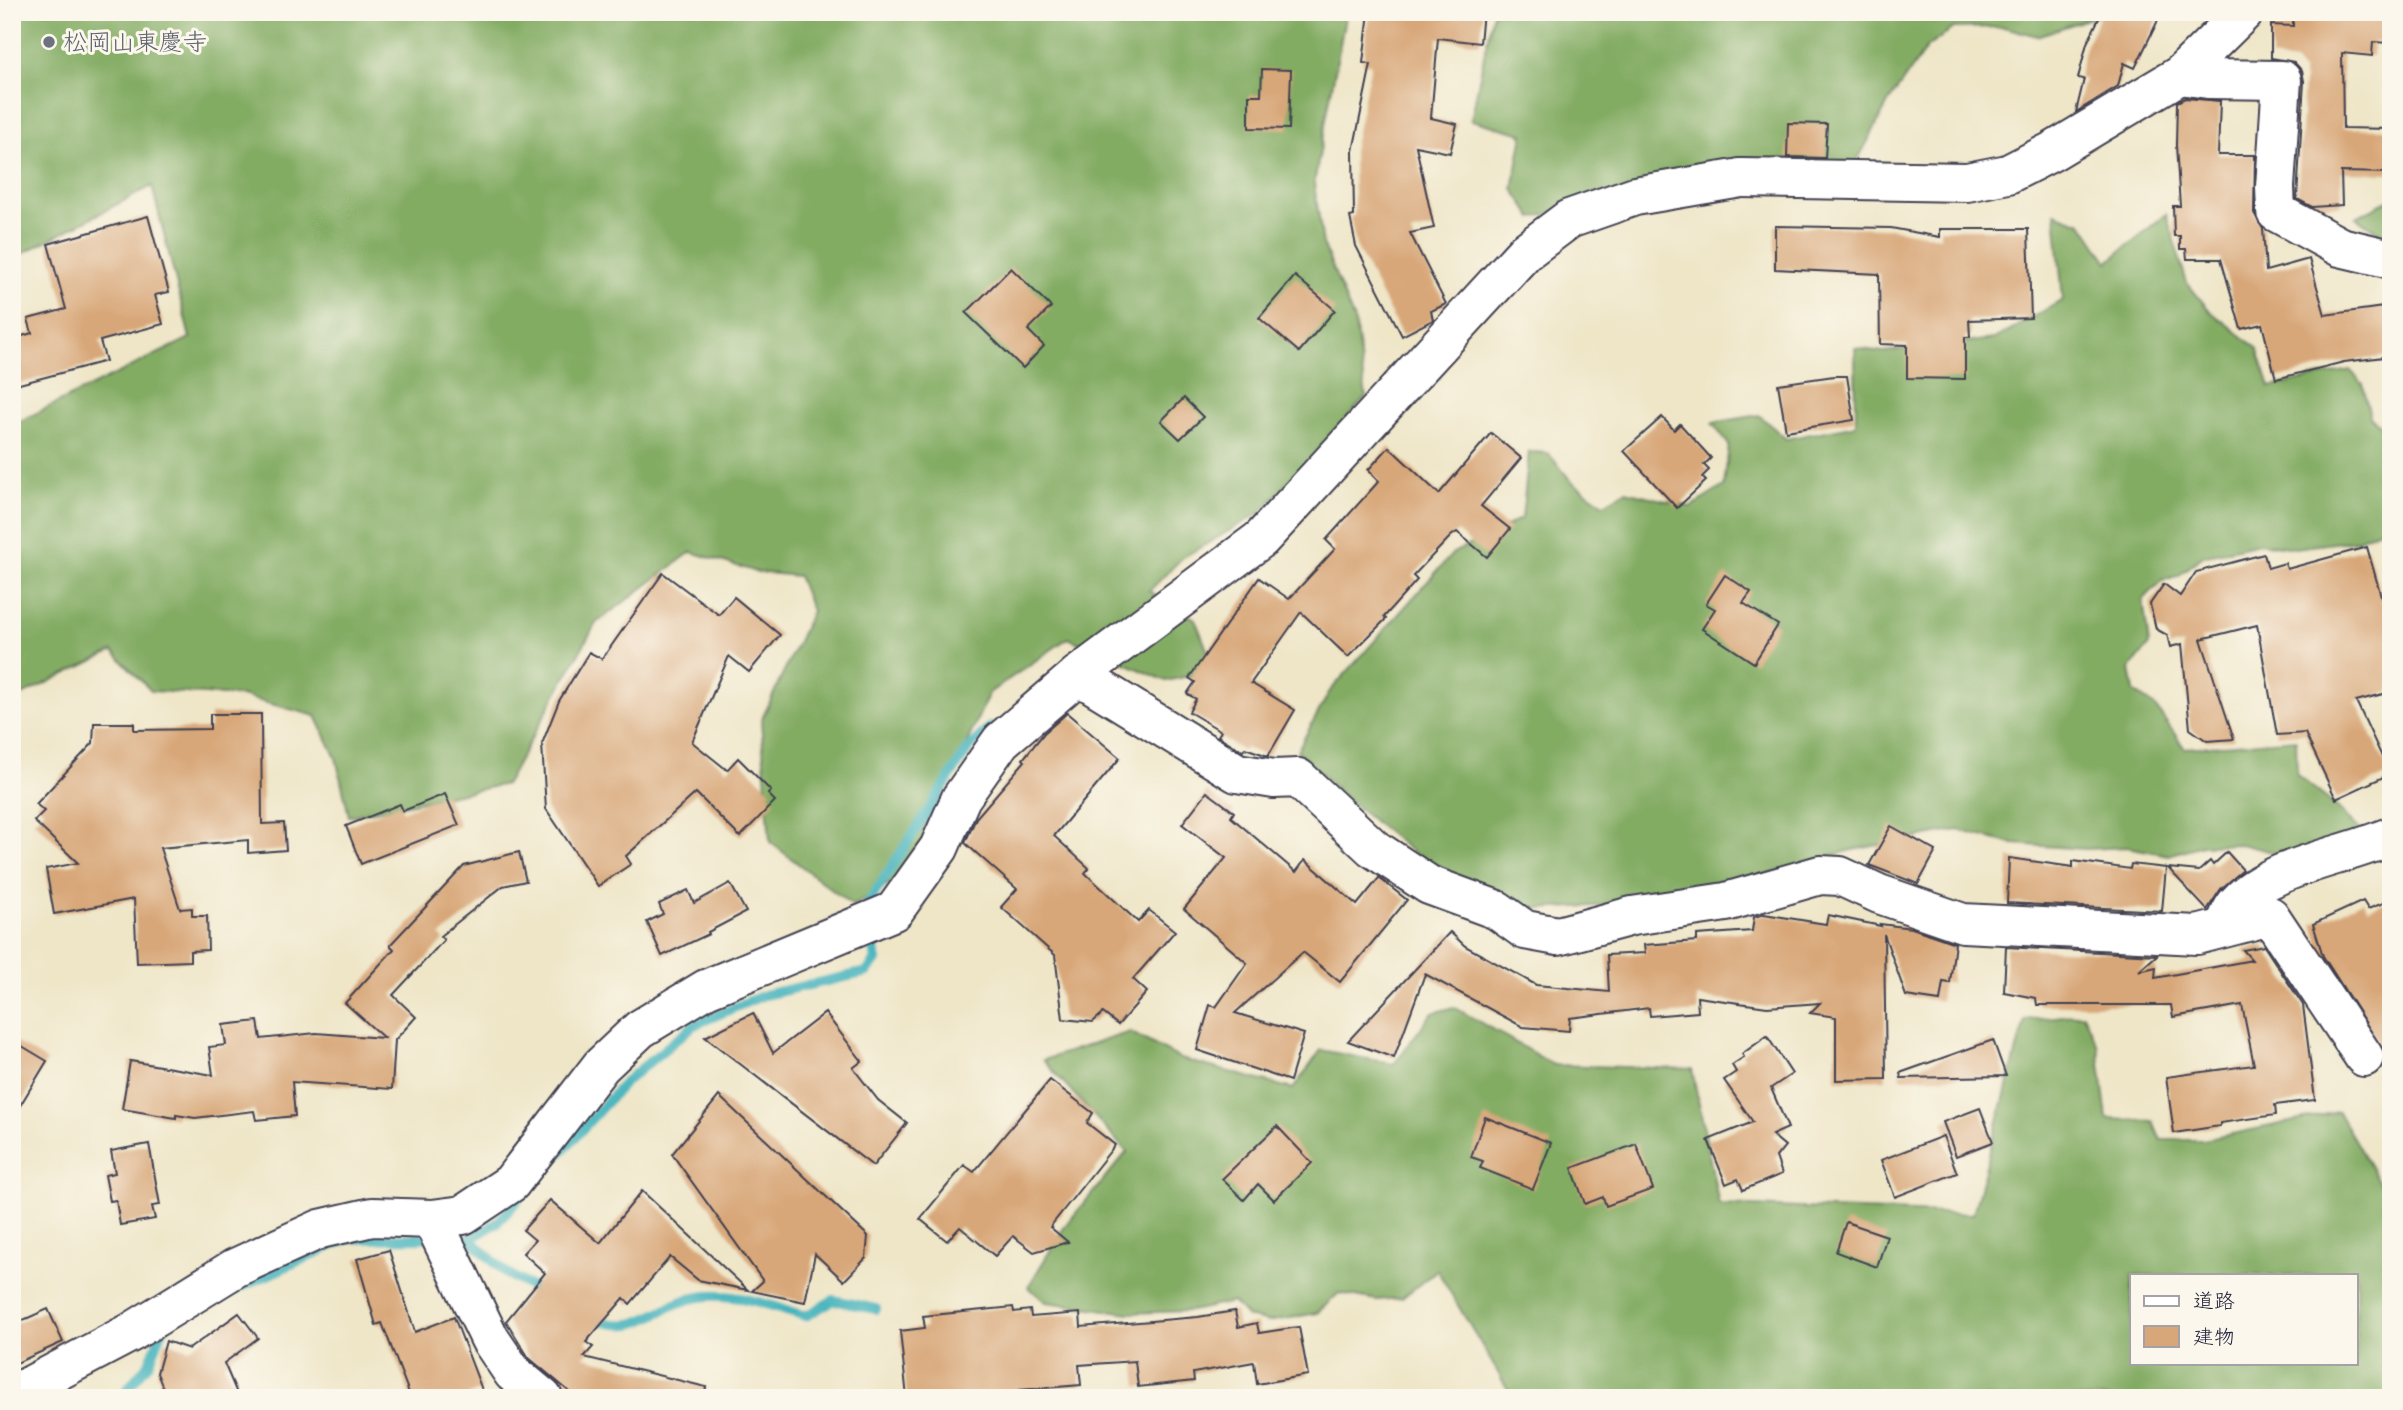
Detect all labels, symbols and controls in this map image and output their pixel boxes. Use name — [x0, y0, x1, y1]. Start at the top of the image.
place label: 松岡山東慶寺 — [63, 27, 207, 57]
marker: 松岡山東慶寺 — [41, 34, 57, 50]
legend — [2130, 1274, 2358, 1364]
text: 道路 — [2193, 1288, 2235, 1314]
text: 建物 — [2193, 1324, 2235, 1350]

